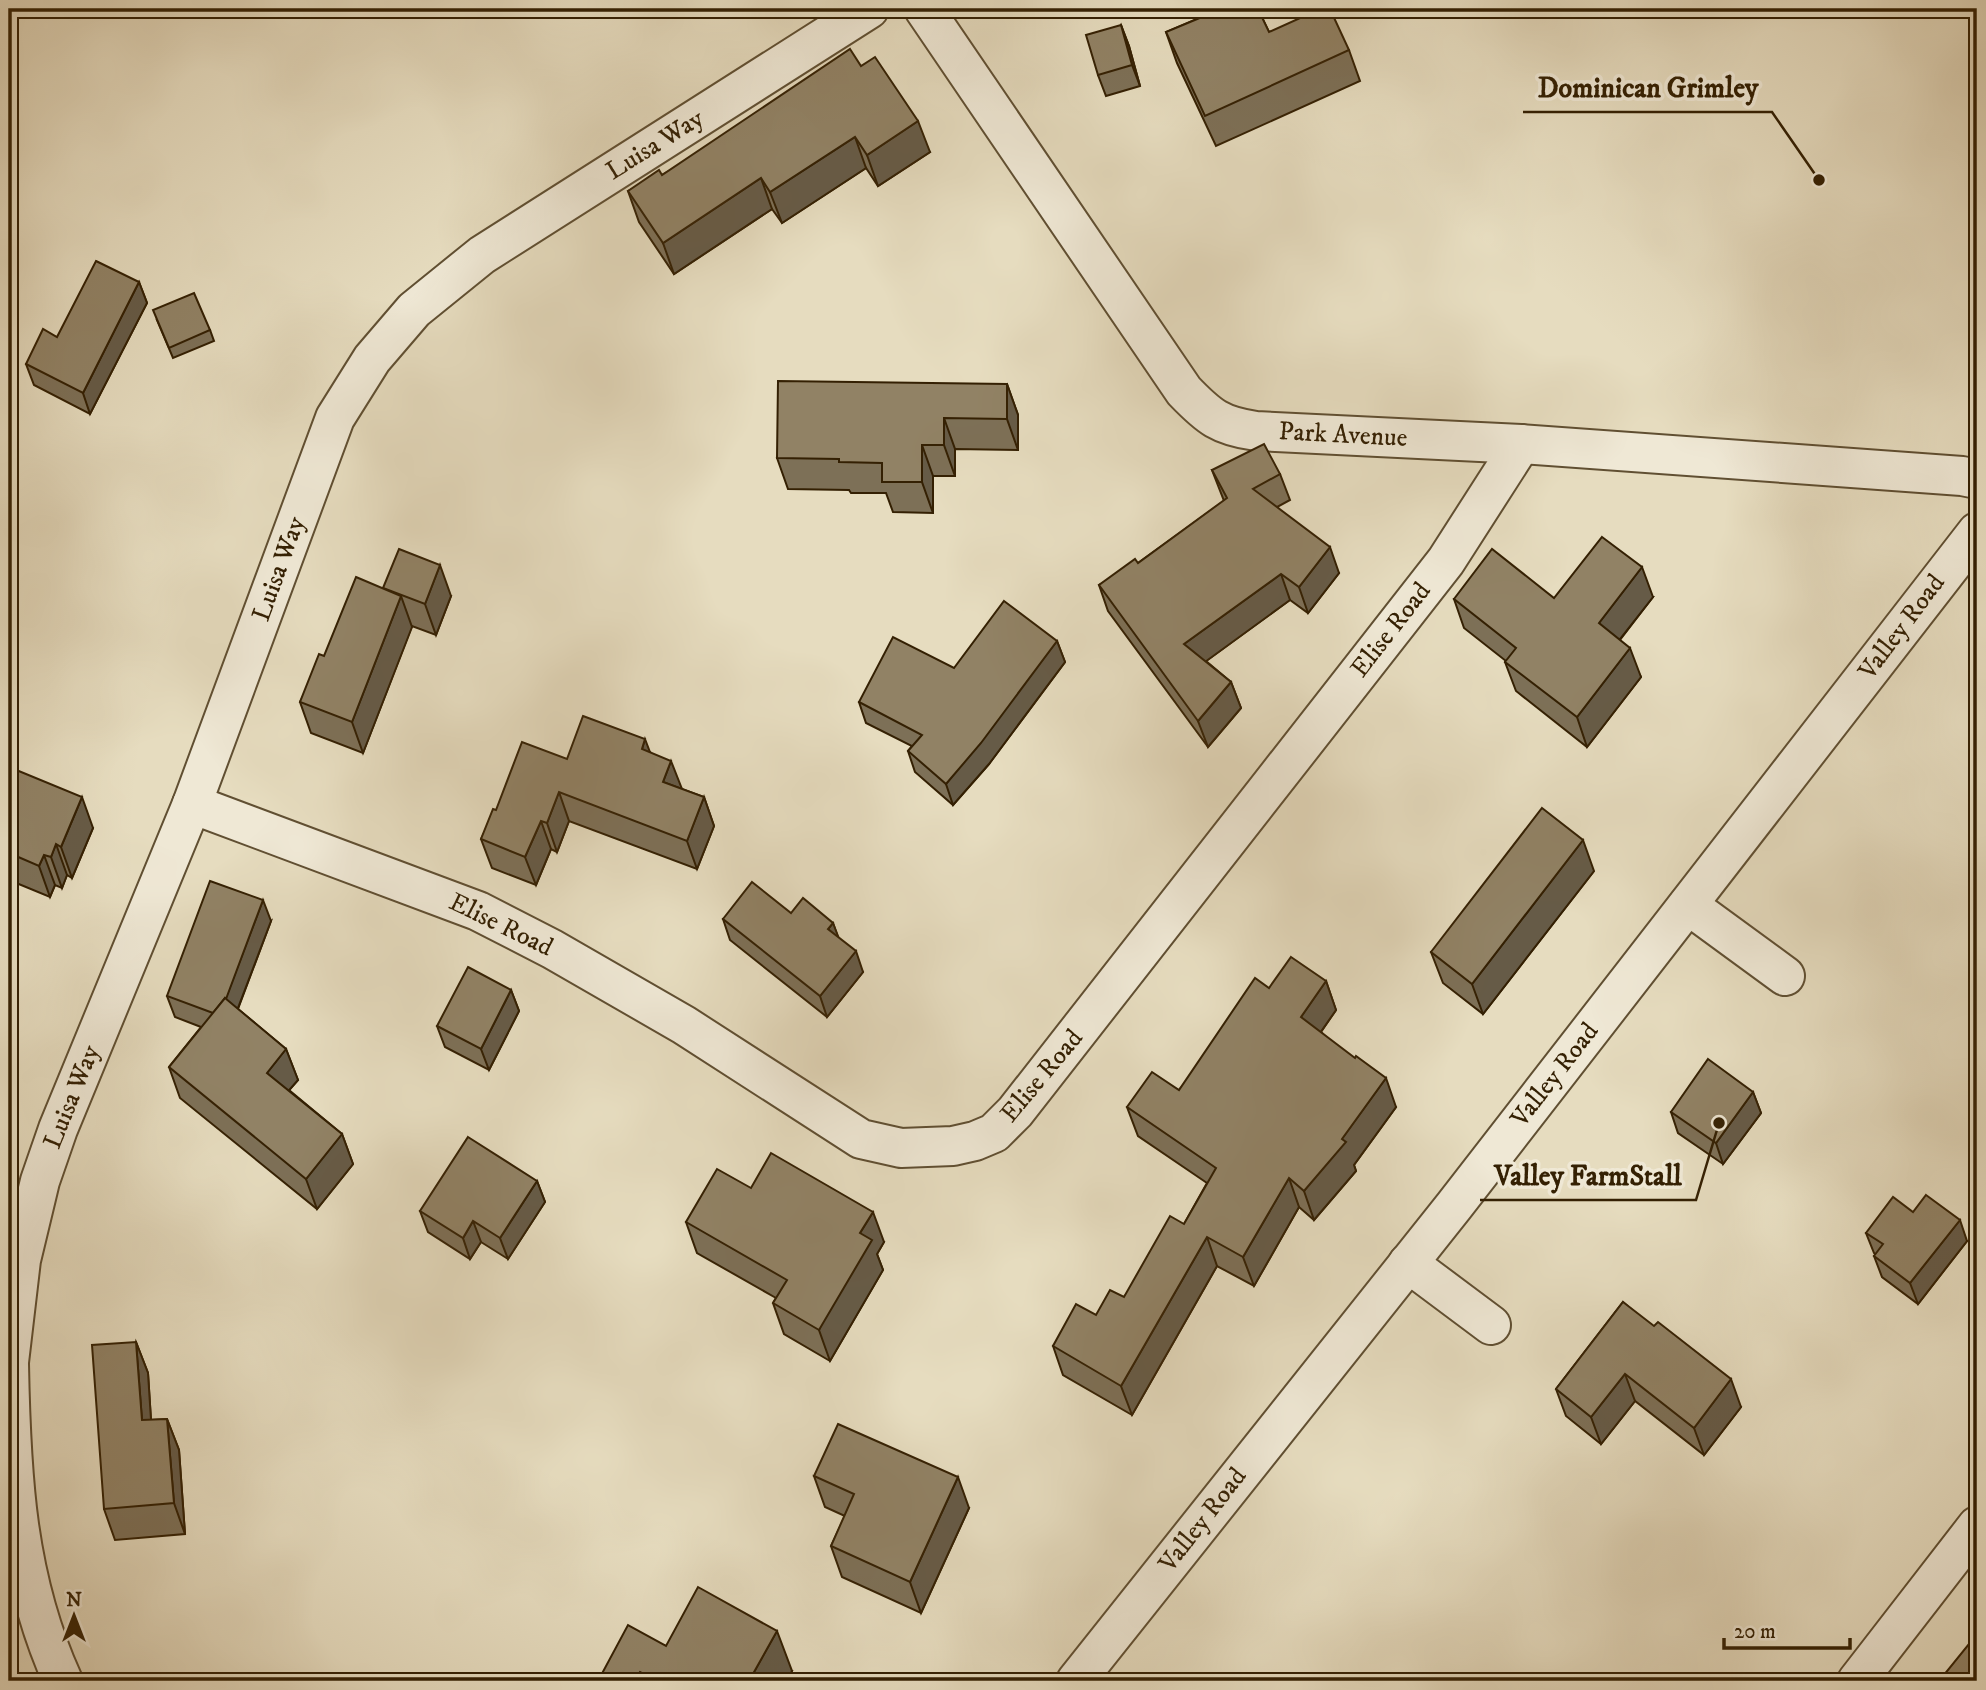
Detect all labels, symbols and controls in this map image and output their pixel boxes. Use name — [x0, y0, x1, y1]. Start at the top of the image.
callout: Dominican Grimley — [1523, 63, 1772, 112]
text: Dominican Grimley — [1538, 71, 1759, 106]
street label: Luisa Way — [600, 102, 710, 188]
street label: Park Avenue — [1278, 415, 1408, 455]
street label: Luisa Way — [245, 512, 313, 626]
street label: Valley Road — [1851, 568, 1952, 687]
street label: Elise Road — [1344, 576, 1438, 684]
street label: Elise Road — [444, 886, 558, 964]
street label: Valley Road — [1503, 1016, 1606, 1135]
street label: Elise Road — [993, 1023, 1091, 1129]
street label: Luisa Way — [36, 1040, 108, 1154]
callout: Valley FarmStall — [1480, 1151, 1696, 1200]
text: Valley FarmStall — [1493, 1159, 1682, 1194]
street label: Valley Road — [1151, 1461, 1254, 1580]
north arrow — [38, 1582, 108, 1652]
text: N — [66, 1589, 82, 1612]
scale bar — [1724, 1606, 1850, 1650]
text: 20 m — [1734, 1619, 1776, 1645]

